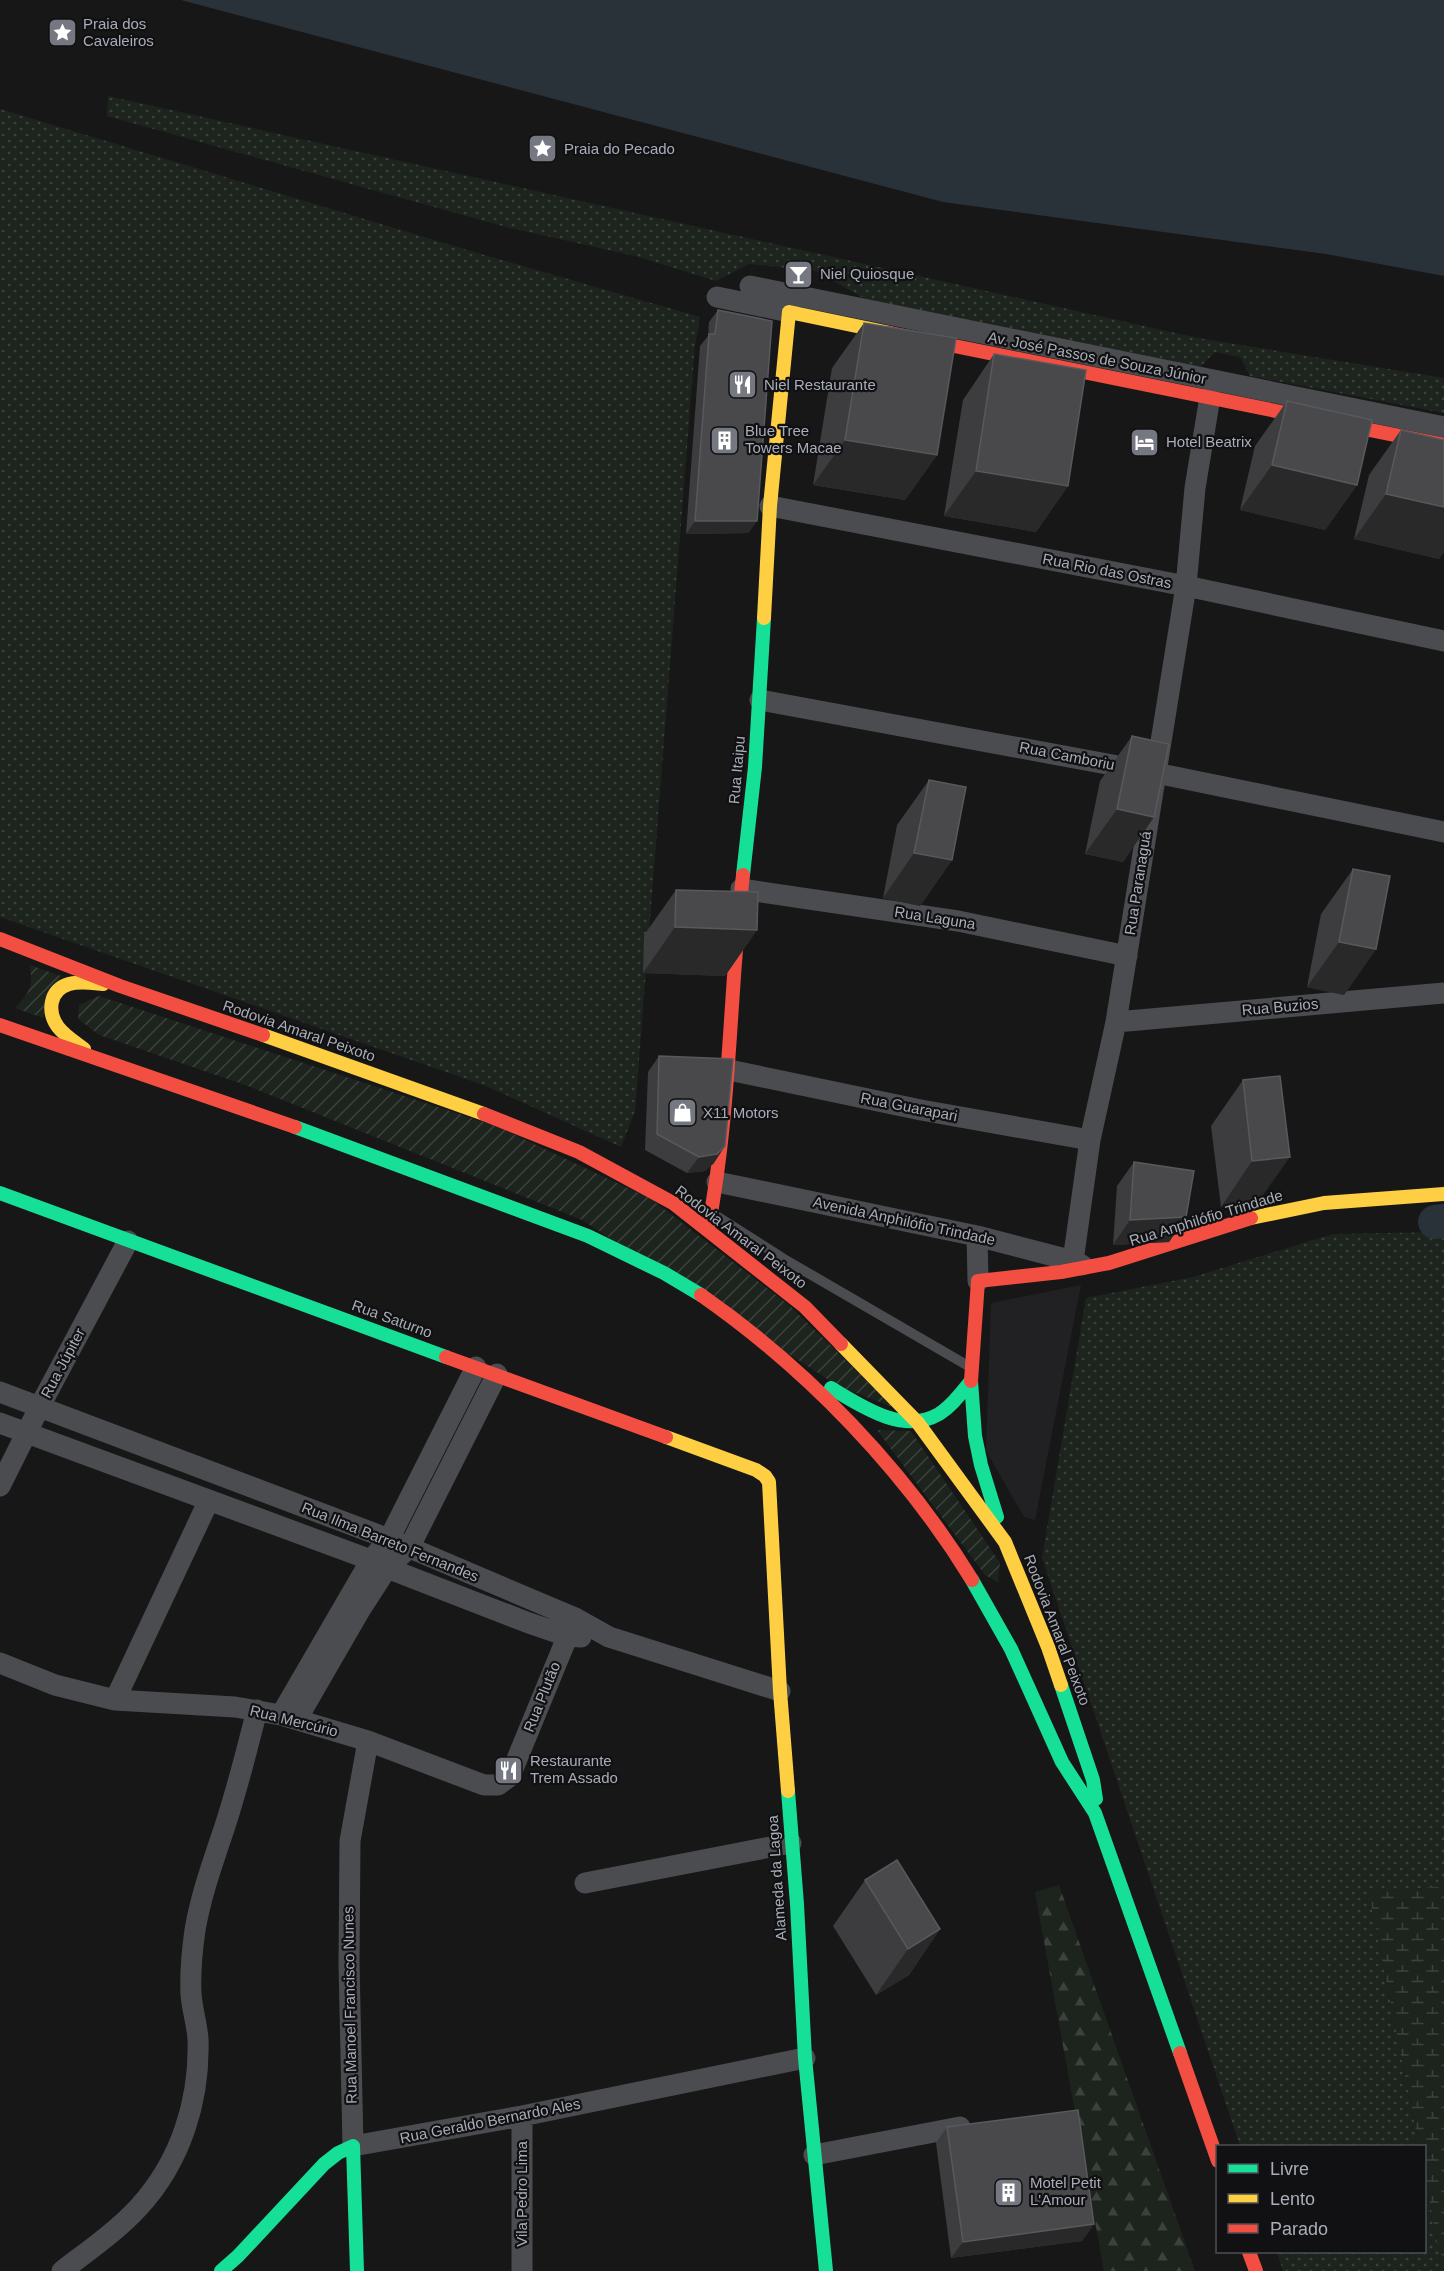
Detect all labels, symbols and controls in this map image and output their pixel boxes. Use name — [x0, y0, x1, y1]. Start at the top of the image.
place label: Praia dos Cavaleiros — [83, 15, 154, 49]
place icon: Praia dos Cavaleiros — [46, 17, 78, 49]
place icon: Praia do Pecado — [527, 133, 559, 165]
place label: Praia do Pecado — [564, 140, 675, 157]
bar icon: Niel Quiosque — [783, 258, 815, 290]
place label: Niel Quiosque — [820, 265, 914, 282]
street label: Av. José Passos de Souza Júnior — [986, 328, 1208, 387]
restaurant icon: Niel Restaurante — [727, 369, 759, 401]
place label: Niel Restaurante — [764, 376, 876, 393]
place label: Blue Tree Towers Macae — [745, 422, 842, 456]
building icon: Blue Tree Towers Macae — [708, 424, 740, 456]
hotel icon: Hotel Beatrix — [1129, 426, 1161, 458]
place label: Hotel Beatrix — [1166, 433, 1252, 450]
street label: Rua Rio das Ostras — [1041, 550, 1173, 591]
street label: Rua Itaipu — [725, 735, 748, 805]
street label: Rua Camboriu — [1018, 738, 1116, 773]
street label: Rua Paranaguá — [1121, 829, 1154, 936]
street label: Rua Laguna — [893, 903, 977, 932]
street label: Rua Buzios — [1241, 995, 1319, 1018]
street label: Rodovia Amaral Peixoto — [221, 996, 378, 1065]
street label: Rua Guarapari — [859, 1089, 959, 1124]
shop icon: X11 Motors — [666, 1097, 698, 1129]
place label: X11 Motors — [703, 1104, 779, 1121]
street label: Rodovia Amaral Peixoto — [672, 1182, 810, 1292]
street label: Rua Anphilófio Trindade — [1127, 1186, 1284, 1249]
street label: Avenida Anphilófio Trindade — [812, 1193, 997, 1248]
street label: Rua Saturno — [350, 1296, 435, 1341]
street label: Rua Júpiter — [37, 1325, 88, 1401]
street label: Rua Ilma Barreto Fernandes — [299, 1498, 481, 1585]
street label: Rodovia Amaral Peixoto — [1021, 1552, 1094, 1708]
street label: Rua Plutão — [520, 1659, 563, 1734]
street label: Rua Mercúrio — [248, 1701, 340, 1740]
place label: Restaurante Trem Assado — [530, 1752, 618, 1786]
restaurant icon: Restaurante Trem Assado — [493, 1754, 525, 1786]
street label: Alameda da Lagoa — [764, 1814, 789, 1941]
street label: Rua Manoel Francisco Nunes — [339, 1906, 360, 2104]
street label: Rua Geraldo Bernardo Ales — [398, 2095, 582, 2146]
street label: Vila Pedro Lima — [513, 2141, 530, 2247]
legend — [1216, 2145, 1426, 2253]
text: Livre — [1270, 2159, 1309, 2179]
place label: Motel Petit L'Amour — [1030, 2174, 1102, 2208]
building icon: Motel Petit L'Amour — [993, 2176, 1025, 2208]
text: Lento — [1270, 2189, 1315, 2209]
text: Parado — [1270, 2219, 1328, 2239]

